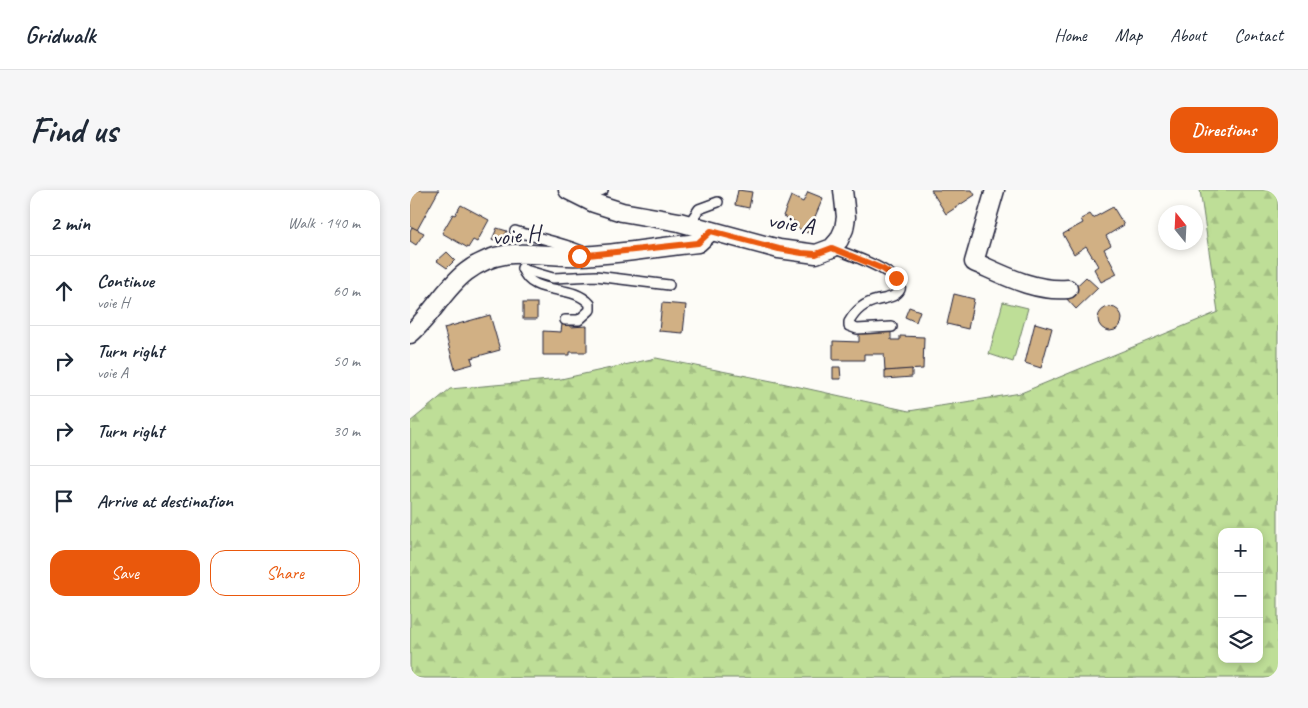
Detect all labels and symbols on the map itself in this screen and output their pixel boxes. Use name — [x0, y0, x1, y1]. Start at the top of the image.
street label: voie A — [766, 205, 817, 242]
north arrow — [1158, 205, 1203, 250]
street label: voie H — [491, 217, 546, 252]
route start — [568, 245, 591, 268]
route end — [885, 267, 908, 290]

